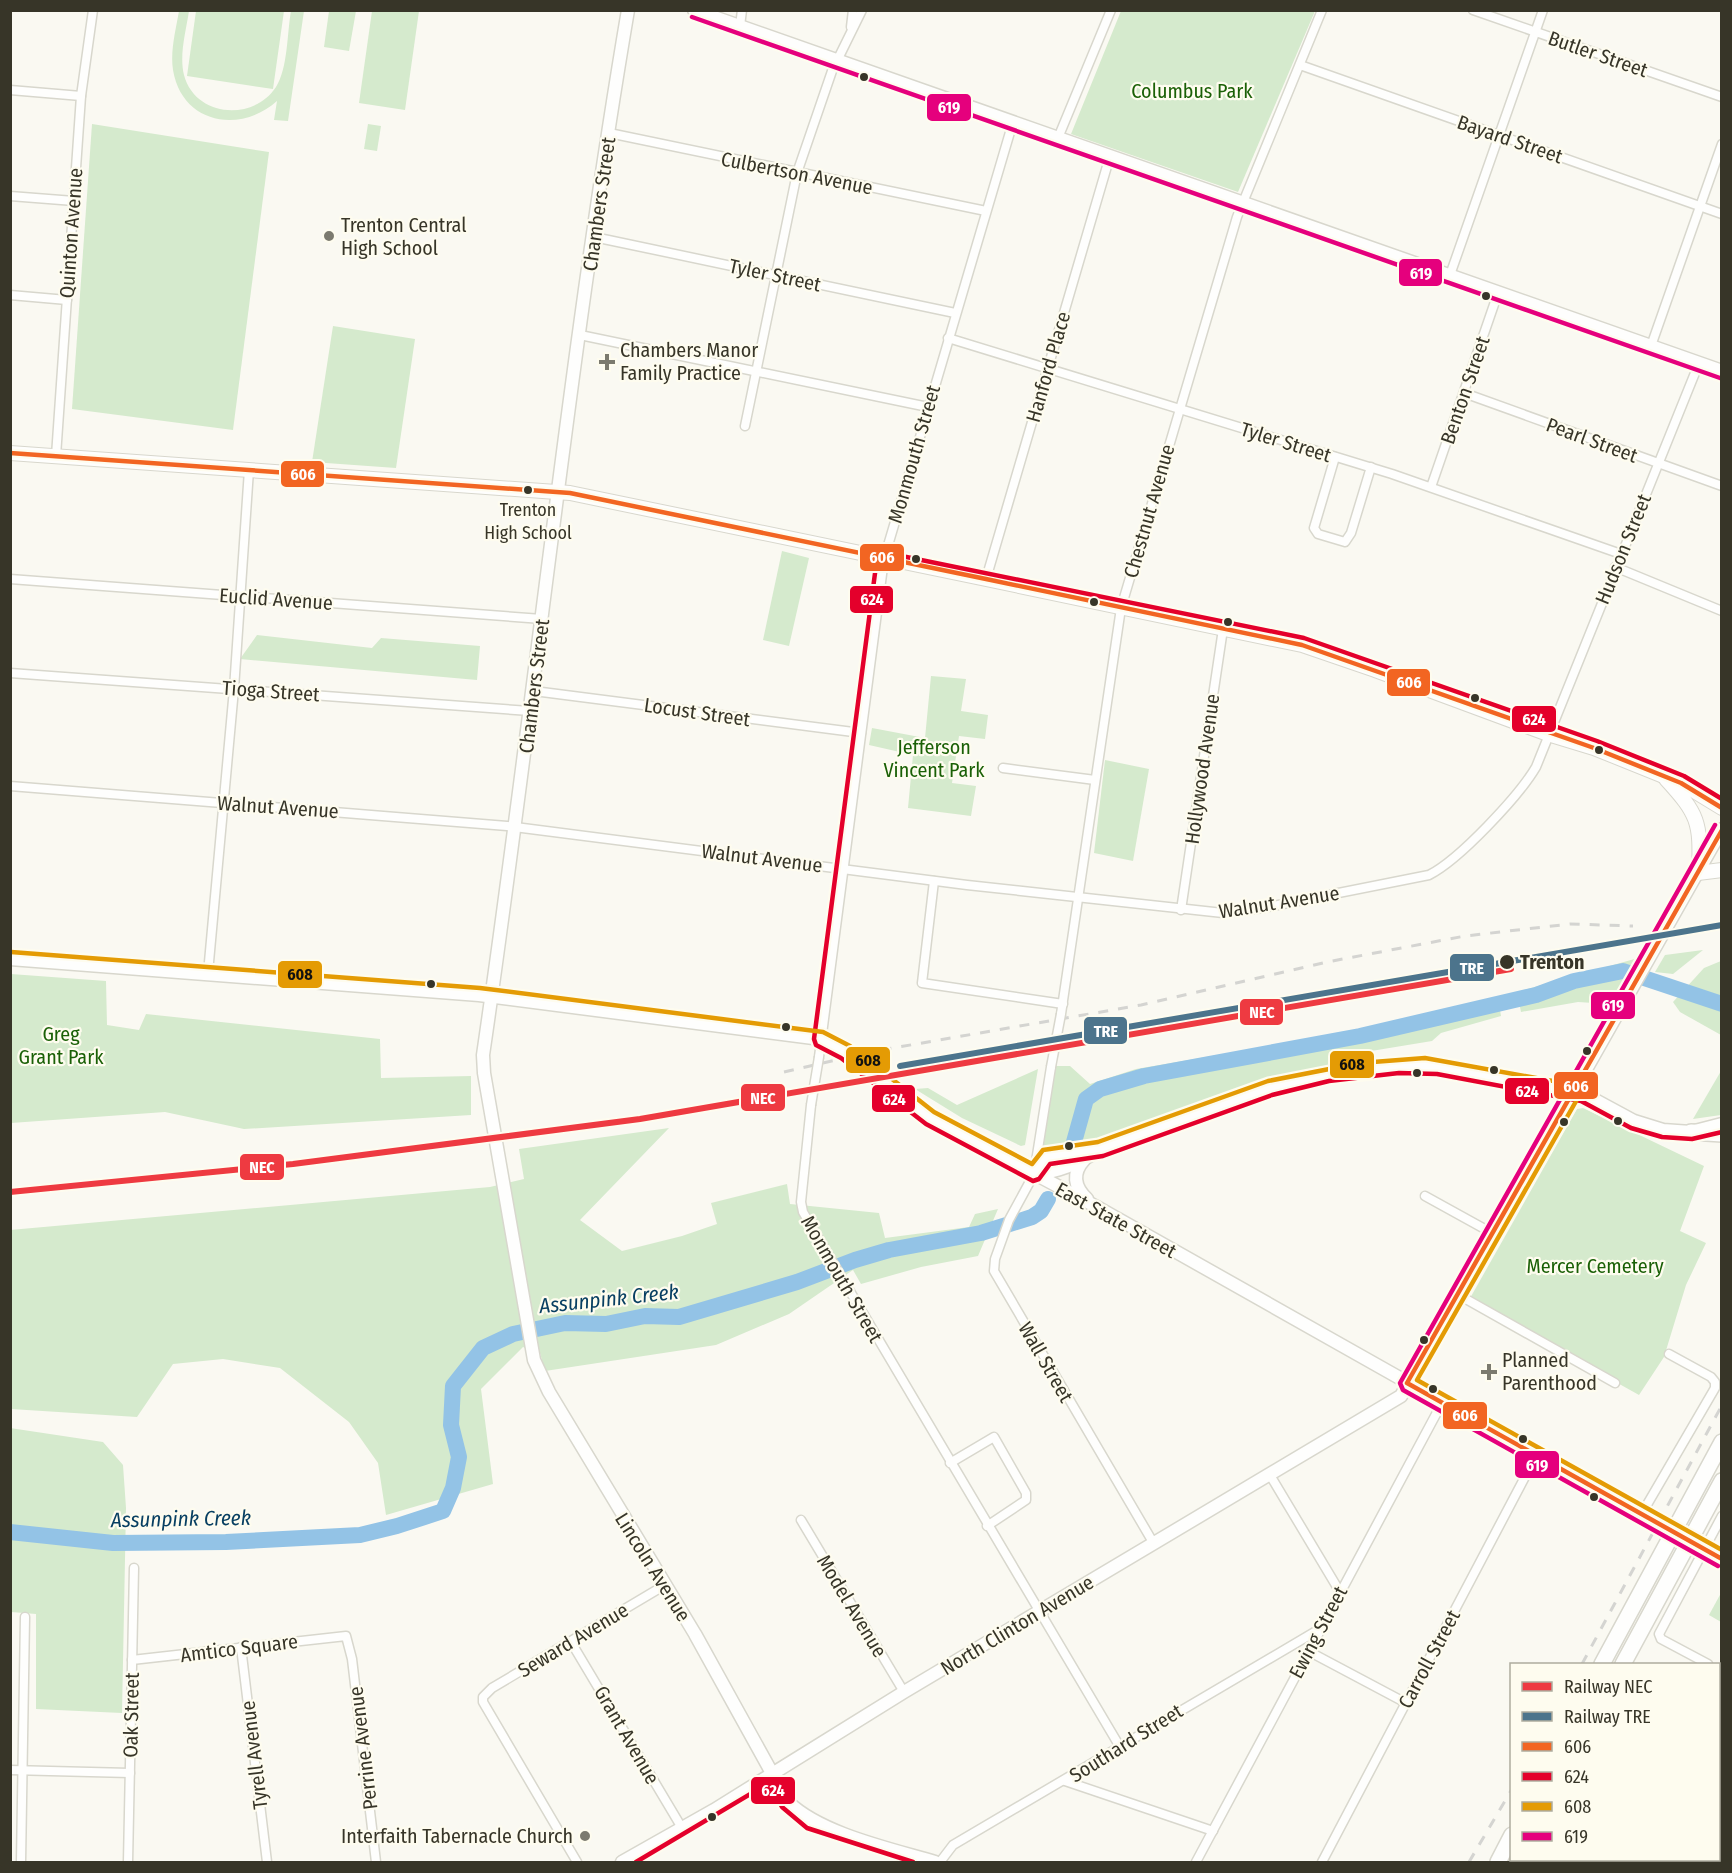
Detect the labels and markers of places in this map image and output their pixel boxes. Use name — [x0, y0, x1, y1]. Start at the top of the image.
unlabelled marker — [858, 71, 870, 83]
place label: Trenton Central High School — [341, 213, 466, 260]
marker: Trenton Central High School — [322, 229, 336, 243]
unlabelled marker — [1480, 290, 1492, 302]
place label: Chambers Manor Family Practice — [620, 338, 758, 385]
marker: Chambers Manor Family Practice — [598, 353, 616, 371]
marker: Trenton High School — [522, 484, 534, 496]
place label: Trenton High School — [484, 499, 572, 544]
unlabelled marker — [910, 553, 922, 565]
unlabelled marker — [1088, 596, 1100, 608]
unlabelled marker — [1222, 616, 1234, 628]
unlabelled marker — [1469, 692, 1481, 704]
unlabelled marker — [1593, 744, 1605, 756]
place label: Trenton — [1520, 950, 1584, 974]
marker: Trenton — [1498, 953, 1516, 971]
unlabelled marker — [425, 978, 437, 990]
unlabelled marker — [780, 1021, 792, 1033]
unlabelled marker — [1581, 1045, 1593, 1057]
unlabelled marker — [1488, 1064, 1500, 1076]
unlabelled marker — [1411, 1067, 1423, 1079]
unlabelled marker — [1612, 1115, 1624, 1127]
unlabelled marker — [1558, 1116, 1570, 1128]
unlabelled marker — [1063, 1140, 1075, 1152]
unlabelled marker — [1418, 1334, 1430, 1346]
place label: Planned Parenthood — [1502, 1348, 1597, 1395]
marker: Planned Parenthood — [1480, 1363, 1498, 1381]
unlabelled marker — [1427, 1383, 1439, 1395]
unlabelled marker — [1517, 1433, 1529, 1445]
unlabelled marker — [1588, 1491, 1600, 1503]
unlabelled marker — [706, 1811, 718, 1823]
place label: Interfaith Tabernacle Church — [341, 1824, 573, 1848]
marker: Interfaith Tabernacle Church — [578, 1829, 592, 1843]

